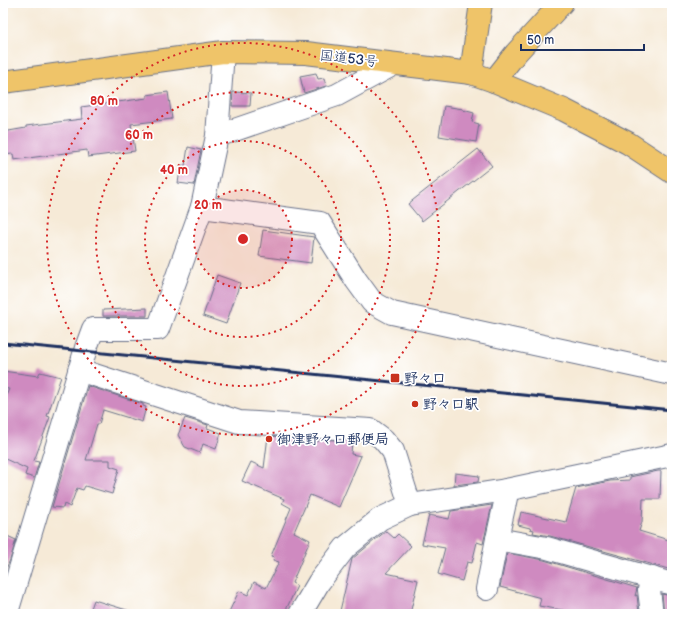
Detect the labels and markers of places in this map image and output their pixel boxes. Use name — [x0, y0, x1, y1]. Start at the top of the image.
centre of rings — [236, 232, 250, 246]
place label: 野々口 — [404, 370, 446, 387]
marker: 野々口 — [389, 372, 401, 384]
place label: 野々口駅 — [423, 396, 479, 413]
marker: 野々口駅 — [410, 399, 420, 409]
place label: 御津野々口郵便局 — [277, 431, 389, 448]
marker: 御津野々口郵便局 — [264, 434, 274, 444]

